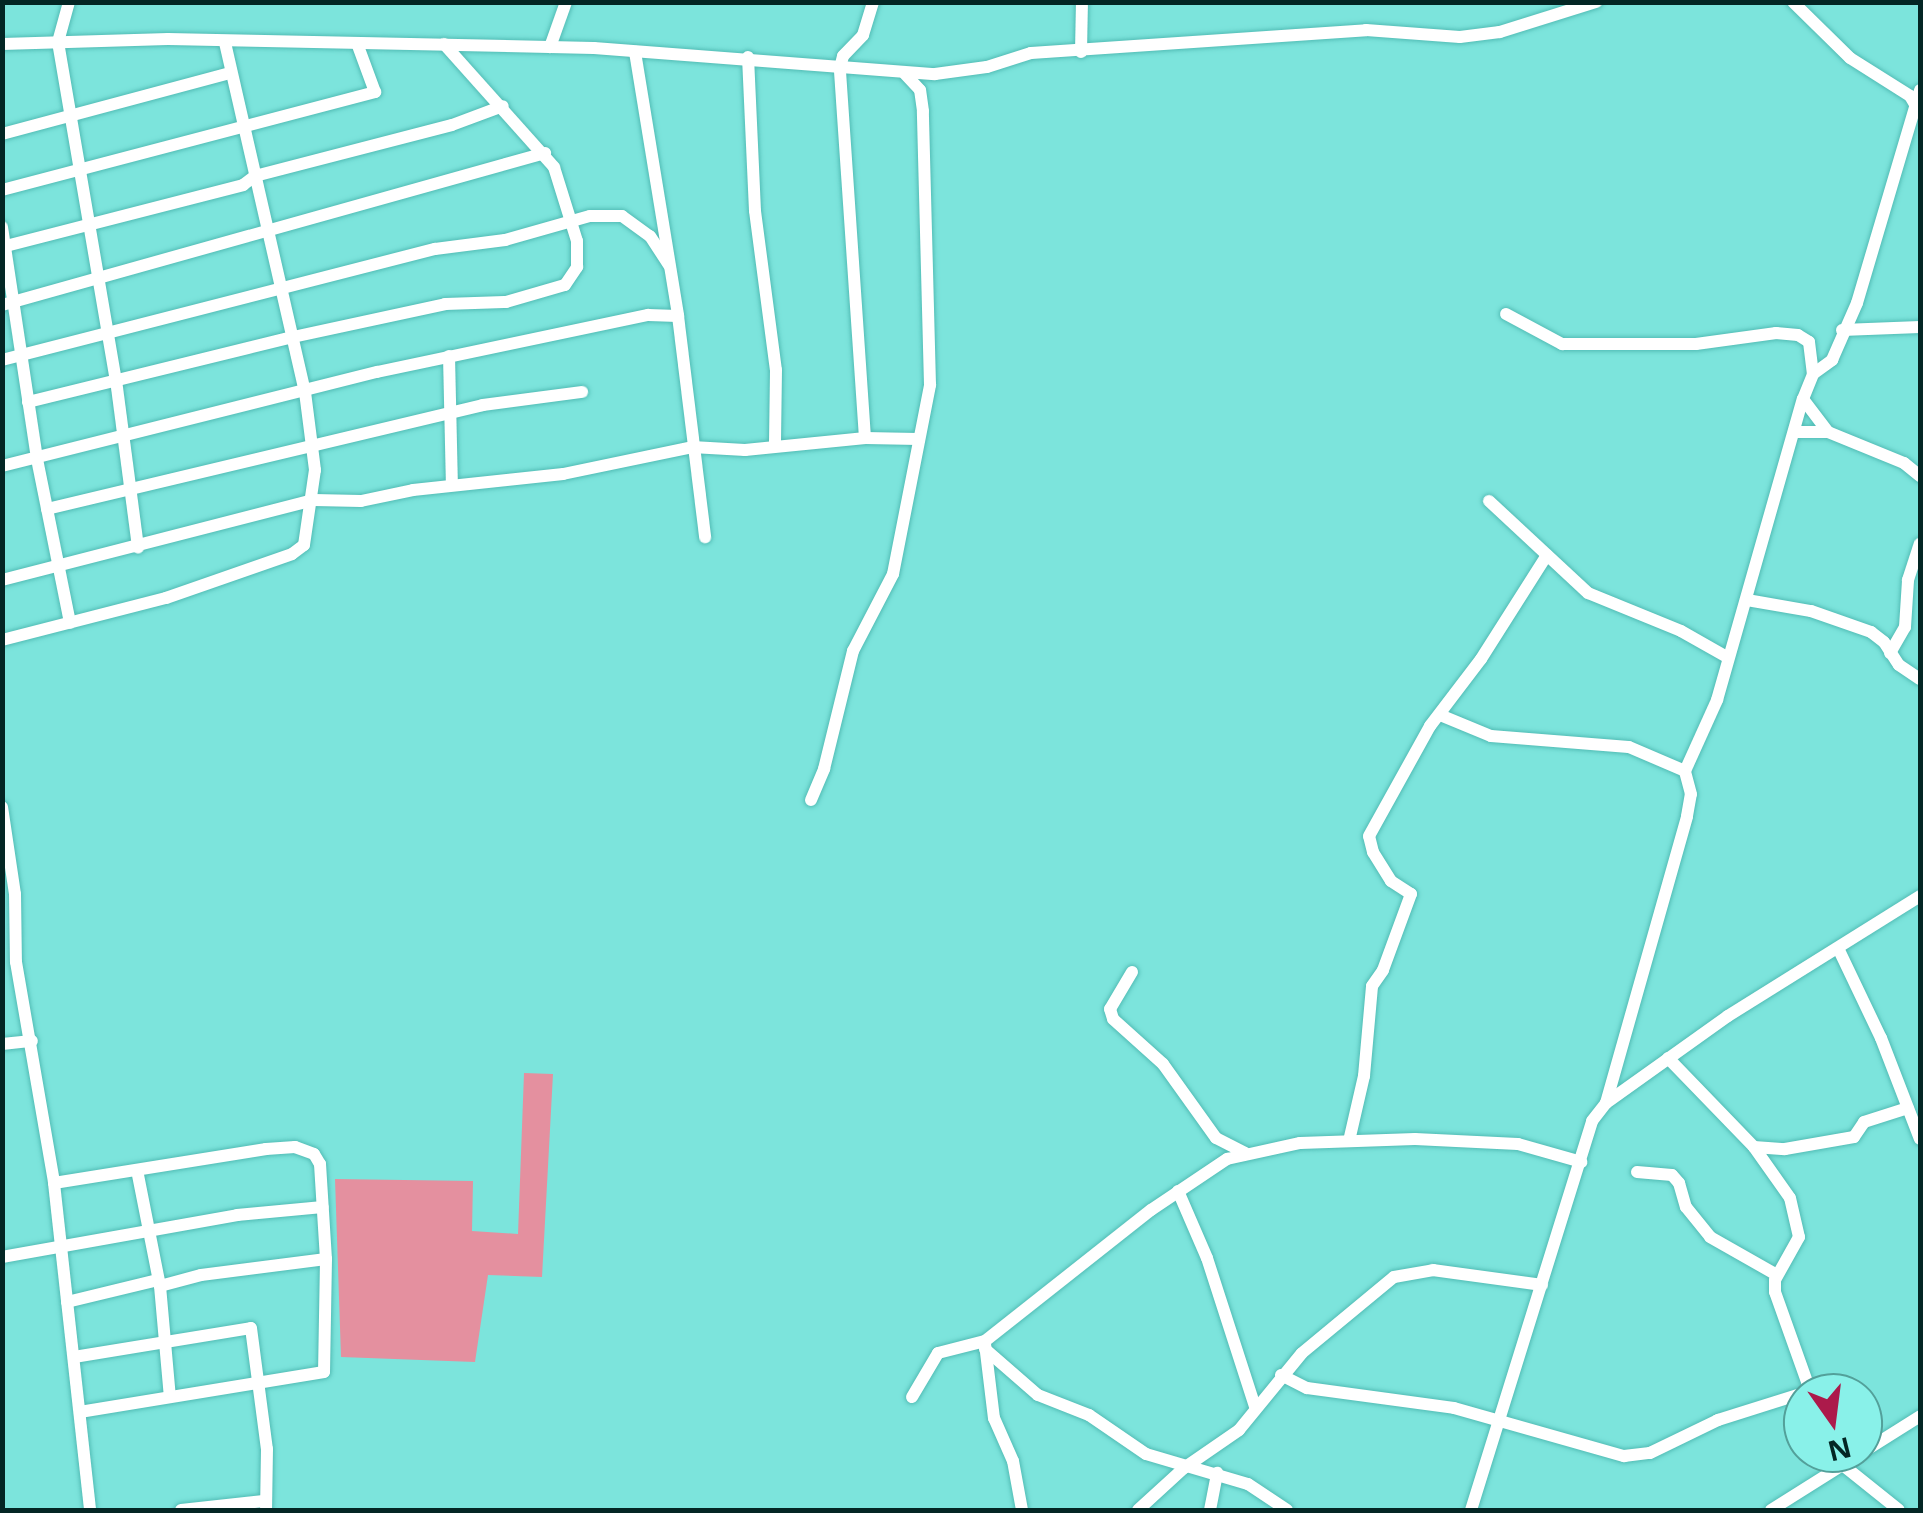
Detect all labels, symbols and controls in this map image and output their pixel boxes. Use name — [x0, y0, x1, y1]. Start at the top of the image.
north arrow — [1783, 1373, 1883, 1473]
text: N — [1824, 1429, 1855, 1471]

